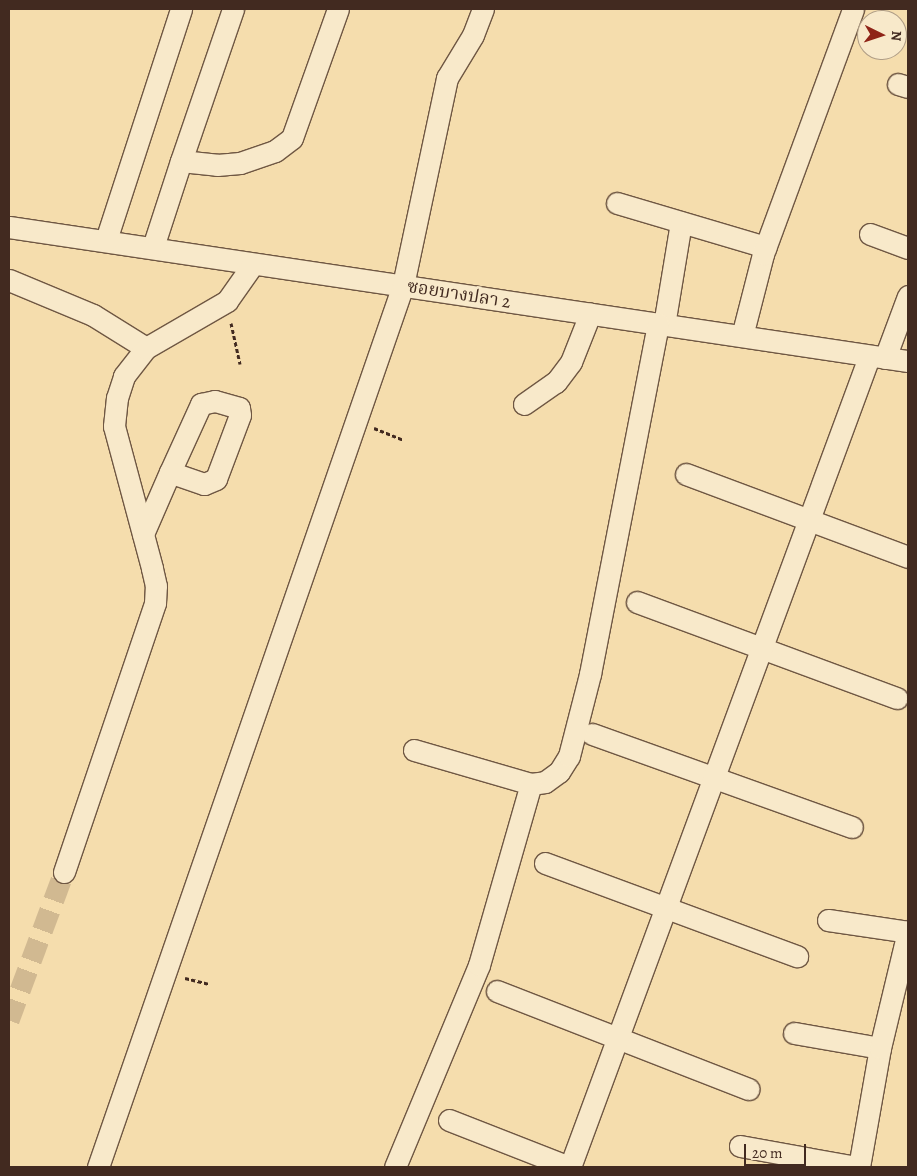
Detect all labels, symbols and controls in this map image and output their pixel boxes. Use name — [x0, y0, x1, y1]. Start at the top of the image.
north arrow — [857, 10, 907, 60]
text: N — [887, 30, 906, 42]
street label: ซอยบางปลา 2 — [406, 275, 512, 313]
scale bar — [747, 1134, 810, 1166]
text: 20 m — [752, 1143, 783, 1163]

